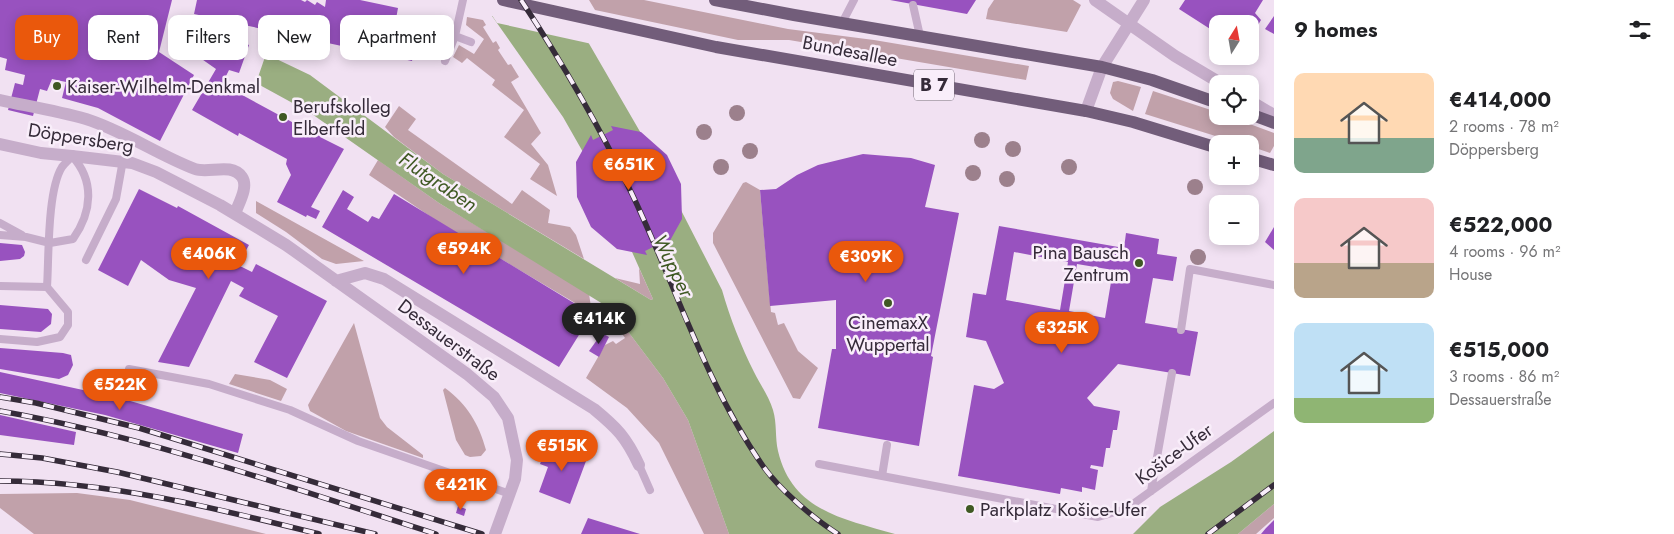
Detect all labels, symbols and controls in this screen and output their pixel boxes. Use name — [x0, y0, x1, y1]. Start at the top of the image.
chip: Buy — [15, 15, 78, 60]
chip: Rent — [88, 15, 158, 60]
chip: Filters — [168, 15, 248, 60]
chip: New — [258, 15, 330, 60]
chip: Apartment — [340, 15, 454, 60]
north arrow — [1209, 15, 1259, 65]
map controls — [1209, 15, 1259, 245]
text: 9 homes — [1294, 15, 1378, 45]
icon: filters — [1626, 16, 1654, 44]
street label: Bundesallee — [800, 29, 900, 73]
road number: B 7 — [914, 70, 954, 100]
place label: Kaiser-Wilhelm-Denkmal — [67, 73, 260, 100]
button: locate — [1209, 75, 1259, 125]
marker: Kaiser-Wilhelm-Denkmal — [51, 80, 63, 92]
text: €414,000 — [1449, 85, 1551, 115]
place label: Berufskolleg Elberfeld — [293, 93, 391, 142]
icon: home — [1334, 93, 1394, 153]
marker: Berufskolleg Elberfeld — [277, 111, 289, 123]
text: 2 rooms · 78 m² — [1449, 115, 1559, 138]
street label: Döppersberg — [26, 116, 136, 160]
button: + — [1209, 135, 1259, 185]
text: Döppersberg — [1449, 138, 1539, 161]
water label: Flutgraben — [393, 145, 483, 219]
pin: €651K — [594, 148, 664, 191]
text: €651K — [604, 153, 654, 176]
button: − — [1209, 195, 1259, 245]
text: €522,000 — [1449, 210, 1552, 240]
icon: home — [1334, 218, 1394, 278]
water label: Wupper — [645, 230, 701, 304]
pin: €594K — [429, 232, 499, 275]
text: €594K — [437, 237, 491, 260]
pin: €406K — [174, 238, 244, 280]
place label: Pina Bausch Zentrum — [1032, 239, 1129, 288]
pin: €309K — [831, 240, 901, 283]
text: 4 rooms · 96 m² — [1449, 240, 1560, 263]
text: €406K — [182, 242, 236, 265]
text: €309K — [840, 245, 892, 268]
marker: Pina Bausch Zentrum — [1133, 257, 1145, 269]
text: House — [1449, 263, 1492, 286]
street label: Dessauerstraße — [392, 293, 506, 388]
marker: CinemaxX Wuppertal — [882, 297, 894, 309]
pin: €414K — [564, 302, 634, 345]
text: €414K — [573, 307, 625, 330]
place label: CinemaxX Wuppertal — [846, 309, 930, 358]
pin: €325K — [1027, 312, 1097, 354]
text: €325K — [1036, 316, 1088, 339]
text: €515,000 — [1449, 335, 1549, 365]
icon: home — [1334, 343, 1394, 403]
text: 3 rooms · 86 m² — [1449, 365, 1559, 388]
pin: €522K — [85, 368, 155, 411]
text: €522K — [94, 373, 146, 396]
text: Dessauerstraße — [1449, 388, 1552, 411]
street label: Košice-Ufer — [1130, 416, 1219, 491]
pin: €515K — [527, 430, 597, 472]
text: €515K — [537, 434, 587, 457]
pin: €421K — [426, 468, 496, 511]
text: €421K — [435, 473, 487, 496]
place label: Parkplatz Košice-Ufer — [980, 496, 1147, 523]
marker: Parkplatz Košice-Ufer — [964, 503, 976, 515]

